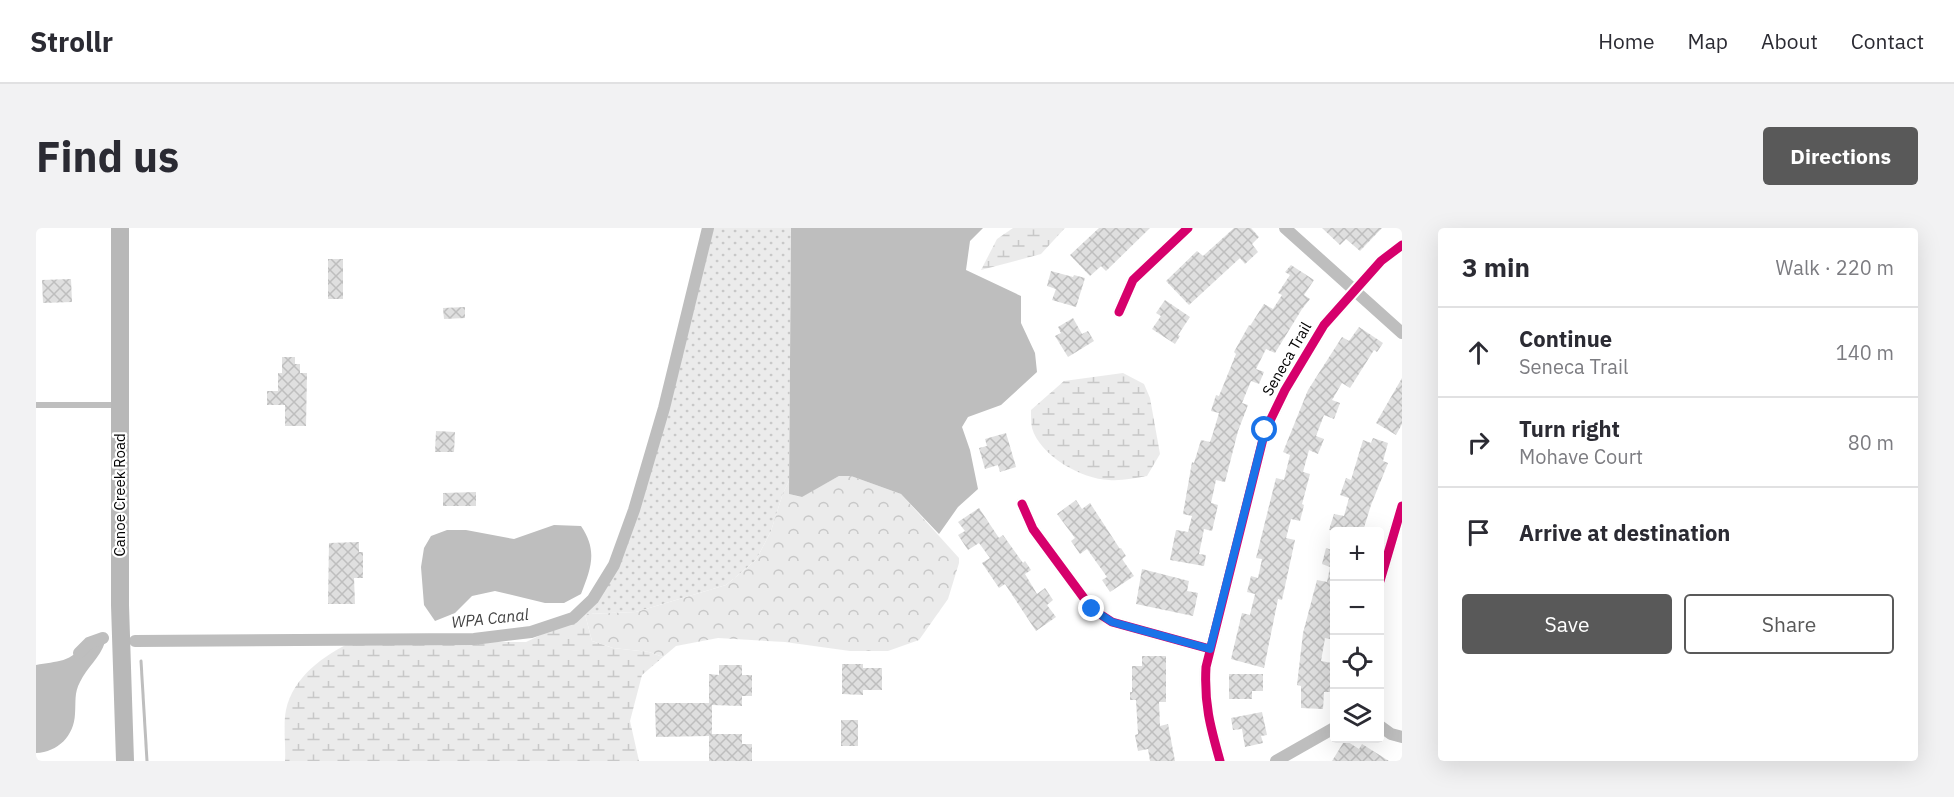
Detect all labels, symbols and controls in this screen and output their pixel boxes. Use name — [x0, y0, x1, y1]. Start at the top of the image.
text: Strollr — [30, 23, 113, 60]
text: Home — [1598, 27, 1655, 55]
text: Map — [1688, 27, 1728, 55]
text: About — [1761, 27, 1818, 55]
text: Contact — [1851, 27, 1924, 55]
button: Directions — [1763, 127, 1918, 185]
text: Find us — [36, 129, 179, 184]
text: 3 min — [1462, 250, 1530, 284]
text: Walk · 220 m — [1776, 254, 1894, 281]
street label: Seneca Trail — [1258, 318, 1315, 399]
text: Continue — [1519, 324, 1612, 353]
icon: ahead — [1462, 336, 1495, 369]
text: 140 m — [1836, 339, 1894, 366]
text: Seneca Trail — [1519, 353, 1628, 380]
text: Turn right — [1519, 414, 1620, 443]
route start — [1251, 416, 1277, 442]
icon: right — [1462, 426, 1495, 459]
text: 80 m — [1848, 429, 1894, 456]
street label: Canoe Creek Road — [110, 433, 129, 557]
text: Mohave Court — [1519, 443, 1643, 470]
icon: arrive — [1462, 516, 1495, 549]
text: Arrive at destination — [1519, 518, 1730, 547]
map controls — [1330, 527, 1384, 743]
button: + — [1330, 527, 1384, 581]
button: − — [1330, 581, 1384, 635]
button: Save — [1462, 594, 1672, 654]
button: Share — [1684, 594, 1894, 654]
route end — [1078, 595, 1104, 621]
water label: WPA Canal — [450, 604, 530, 632]
button: locate — [1330, 635, 1384, 689]
button: layers — [1330, 689, 1384, 743]

